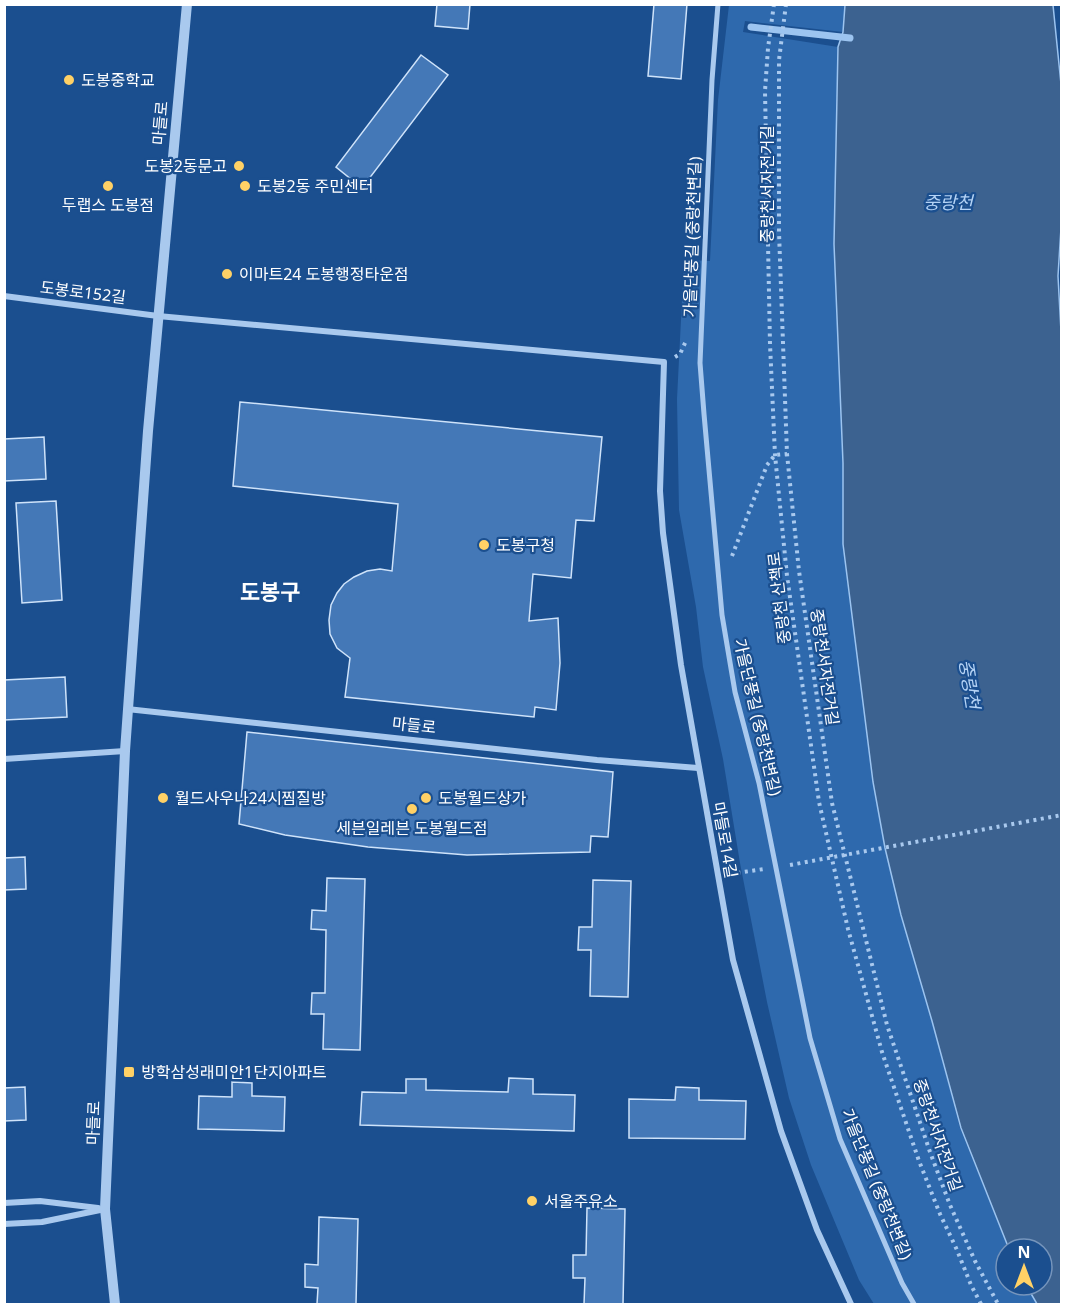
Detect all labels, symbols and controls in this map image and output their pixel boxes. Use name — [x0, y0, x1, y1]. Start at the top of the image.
place label: 도봉중학교 — [81, 69, 155, 91]
marker: 도봉중학교 — [62, 73, 76, 87]
street label: 마들로 — [147, 100, 173, 146]
street label: 중랑천서자전거길 — [756, 125, 778, 243]
place label: 도봉2동문고 — [144, 155, 227, 177]
street label: 가을단풍길 (중랑천변길) — [678, 156, 706, 318]
marker: 도봉2동문고 — [232, 159, 246, 173]
place label: 도봉2동 주민센터 — [257, 175, 373, 197]
marker: 두랩스 도봉점 — [101, 179, 115, 193]
marker: 도봉2동 주민센터 — [238, 179, 252, 193]
water label: 중랑천 — [923, 190, 975, 214]
place label: 두랩스 도봉점 — [62, 194, 154, 216]
place label: 이마트24 도봉행정타운점 — [239, 263, 409, 285]
marker: 이마트24 도봉행정타운점 — [220, 267, 234, 281]
street label: 도봉로152길 — [39, 276, 127, 308]
place label: 도봉구청 — [496, 534, 555, 556]
marker: 도봉구청 — [477, 538, 491, 552]
street label: 중랑천 산책로 — [762, 550, 796, 645]
district label: 도봉구 — [240, 576, 300, 606]
street label: 중랑천서자전거길 — [806, 607, 844, 727]
street label: 가을단풍길 (중랑천변길) — [729, 636, 787, 798]
water label: 중랑천 — [954, 658, 986, 713]
street label: 마들로 — [391, 712, 437, 738]
place label: 월드사우나24시찜질방 — [175, 787, 326, 809]
place label: 도봉월드상가 — [438, 787, 527, 809]
marker: 월드사우나24시찜질방 — [156, 791, 170, 805]
marker: 도봉월드상가 — [419, 791, 433, 805]
street label: 마들로14길 — [707, 800, 743, 880]
marker: 세븐일레븐 도봉월드점 — [405, 802, 419, 816]
place label: 세븐일레븐 도봉월드점 — [336, 817, 488, 839]
place label: 방학삼성래미안1단지아파트 — [141, 1061, 327, 1083]
marker: 방학삼성래미안1단지아파트 — [122, 1065, 136, 1079]
street label: 중랑천서자전거길 — [908, 1076, 968, 1194]
street label: 마들로 — [81, 1100, 105, 1145]
street label: 가을단풍길 (중랑천변길) — [837, 1105, 917, 1263]
place label: 서울주유소 — [544, 1190, 618, 1212]
marker: 서울주유소 — [525, 1194, 539, 1208]
north arrow — [994, 1237, 1054, 1297]
text: N — [1017, 1241, 1031, 1263]

